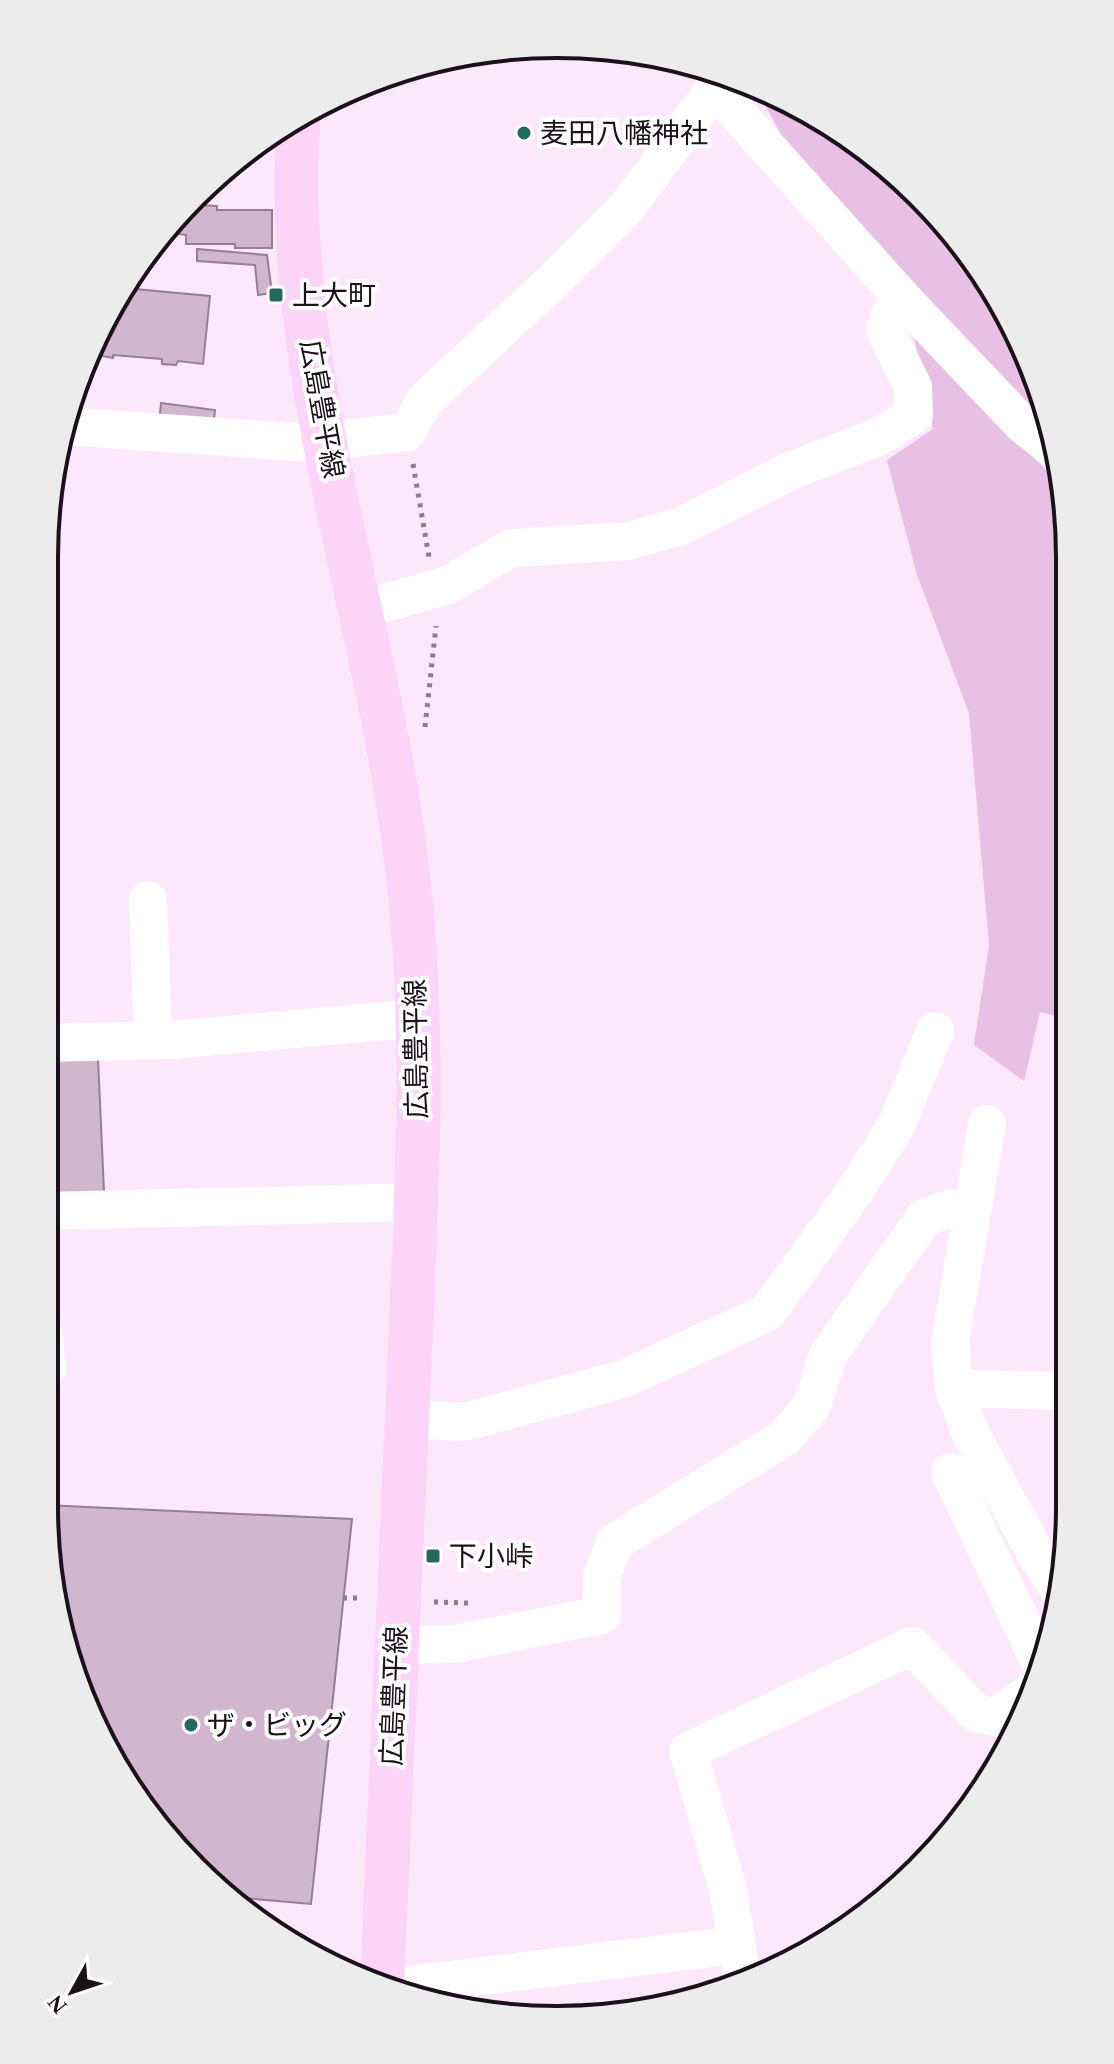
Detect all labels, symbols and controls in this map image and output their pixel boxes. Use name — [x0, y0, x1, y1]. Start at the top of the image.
place label: 麦田八幡神社 — [540, 118, 708, 149]
marker: 麦田八幡神社 — [515, 124, 533, 142]
place label: 上大町 — [292, 280, 376, 311]
marker: 上大町 — [267, 286, 285, 304]
street label: 広島豊平線 — [295, 337, 349, 481]
street label: 広島豊平線 — [399, 979, 433, 1119]
place label: 下小峠 — [449, 1541, 533, 1572]
marker: 下小峠 — [424, 1547, 442, 1565]
street label: 広島豊平線 — [376, 1625, 412, 1767]
place label: ザ・ビッグ — [207, 1710, 347, 1741]
marker: ザ・ビッグ — [182, 1716, 200, 1734]
north arrow — [32, 1952, 112, 2032]
text: N — [42, 1990, 72, 2019]

